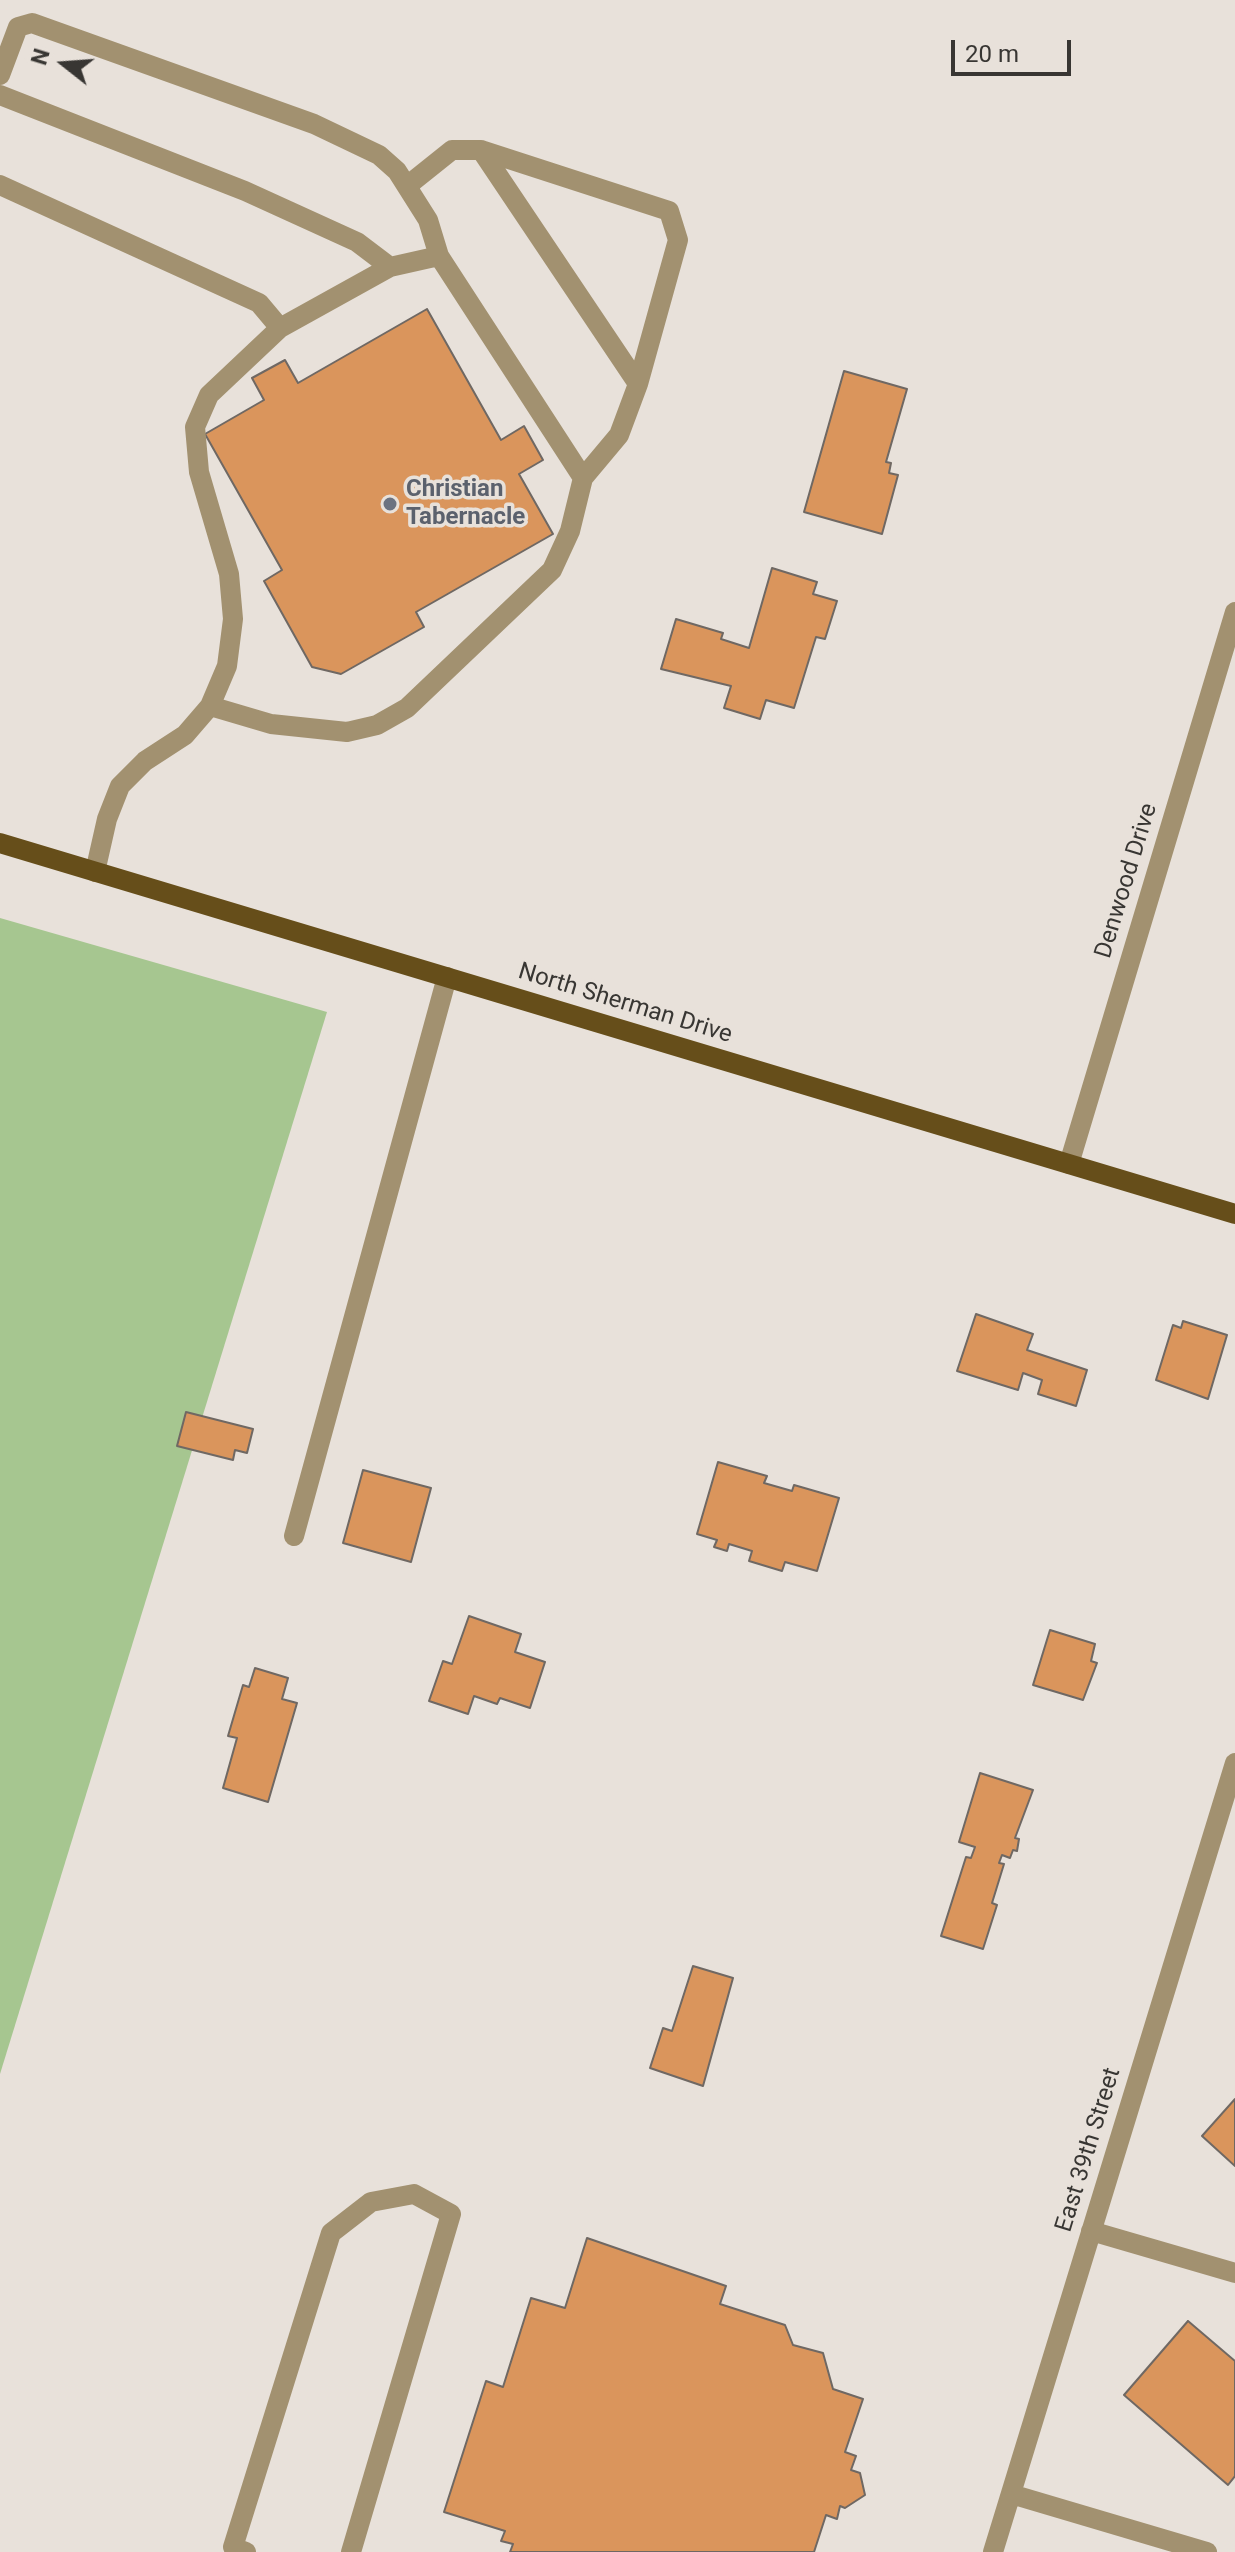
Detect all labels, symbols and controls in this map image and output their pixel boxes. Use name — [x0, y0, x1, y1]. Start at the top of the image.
north arrow — [24, 24, 104, 104]
scale bar — [955, 24, 1075, 74]
text: 20 m — [965, 40, 1019, 68]
text: N — [26, 46, 55, 68]
place label: Christian Tabernacle — [406, 476, 525, 532]
marker: Christian Tabernacle — [381, 495, 399, 513]
street label: Denwood Drive — [1090, 800, 1164, 962]
street label: North Sherman Drive — [515, 958, 735, 1050]
street label: East 39th Street — [1050, 2064, 1128, 2236]

